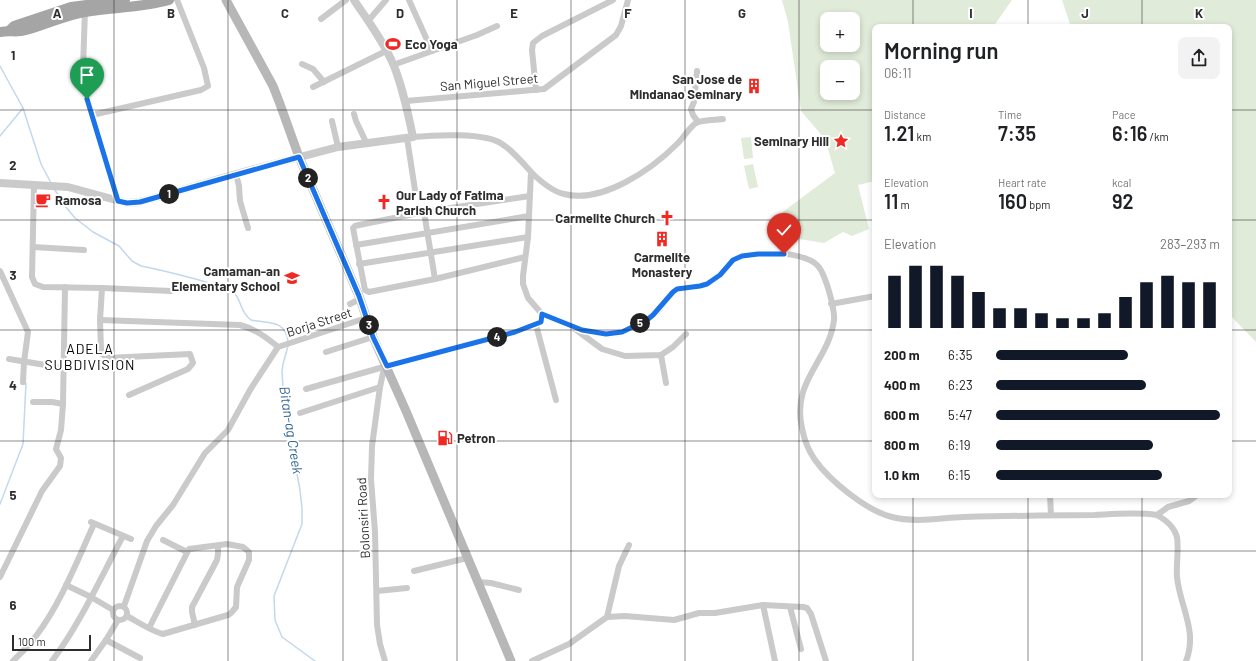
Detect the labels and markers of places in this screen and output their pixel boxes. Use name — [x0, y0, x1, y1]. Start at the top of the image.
sports icon: Eco Yoga — [384, 35, 402, 53]
place label: Eco Yoga — [405, 36, 458, 52]
pin — [70, 58, 104, 99]
place label: San Jose de Mindanao Seminary — [630, 71, 742, 102]
building icon: San Jose de Mindanao Seminary — [745, 77, 763, 95]
place icon: Seminary Hill — [832, 132, 850, 150]
place label: Seminary Hill — [754, 133, 829, 149]
pin: 2 — [298, 168, 318, 188]
pin: 1 — [159, 184, 179, 204]
place label: Our Lady of Fatima Parish Church — [396, 187, 504, 218]
cafe icon: Ramosa — [34, 191, 52, 209]
place label: Ramosa — [55, 192, 101, 208]
church icon: Our Lady of Fatima Parish Church — [375, 193, 393, 211]
church icon: Carmelite Church — [658, 209, 676, 227]
place label: Carmelite Church — [555, 210, 655, 226]
pin — [767, 213, 801, 254]
building icon: Carmelite Monastery — [653, 230, 671, 248]
place label: Carmelite Monastery — [632, 249, 693, 280]
place label: Camaman-an Elementary School — [172, 263, 280, 294]
school or university icon: Camaman-an Elementary School — [283, 269, 301, 287]
pin: 5 — [630, 313, 650, 333]
pin: 3 — [359, 315, 379, 335]
pin: 4 — [487, 327, 507, 347]
fuel station icon: Petron — [436, 429, 454, 447]
place label: Petron — [457, 430, 495, 446]

